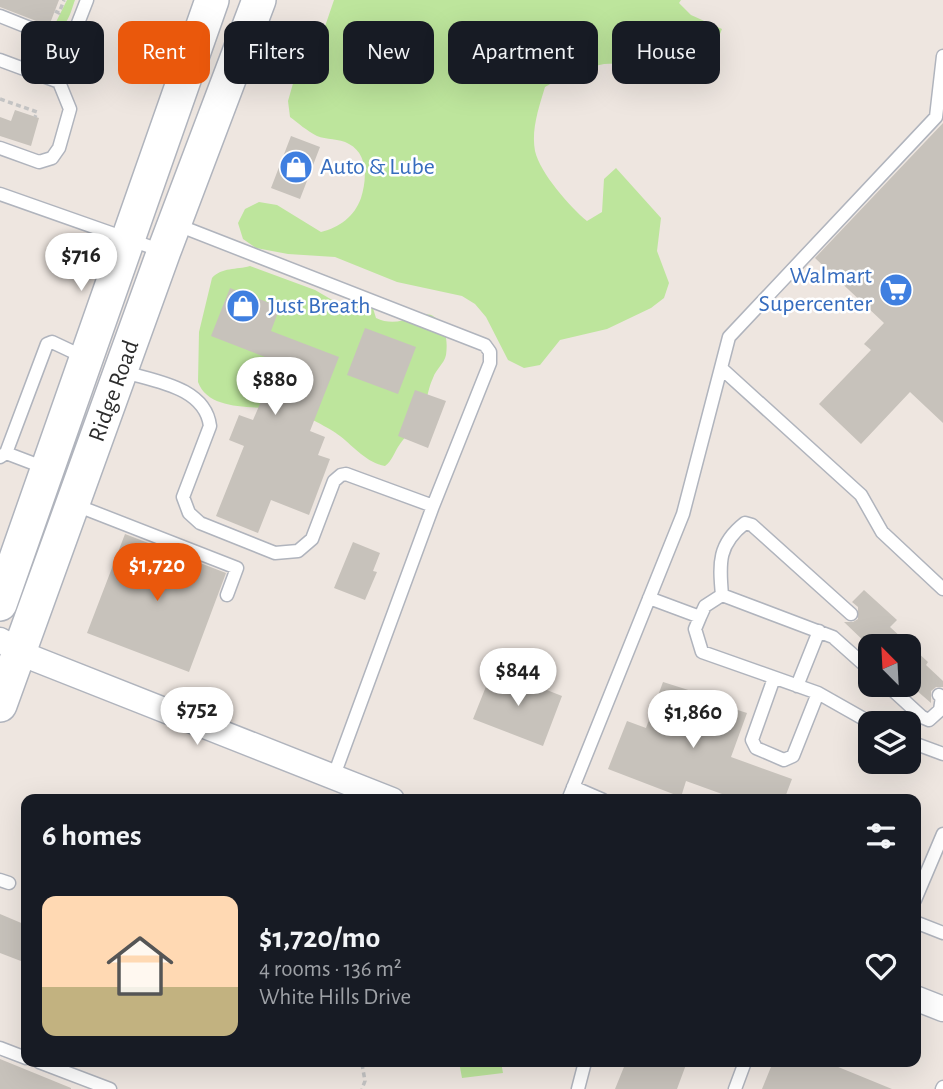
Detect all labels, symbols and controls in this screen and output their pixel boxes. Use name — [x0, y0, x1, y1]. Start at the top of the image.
chip: Buy — [21, 21, 104, 84]
chip: Rent — [118, 21, 210, 84]
chip: Filters — [224, 21, 329, 84]
chip: New — [343, 21, 434, 84]
chip: Apartment — [448, 21, 598, 84]
chip: House — [612, 21, 720, 84]
shop icon: Auto & Lube — [277, 148, 315, 186]
place label: Auto & Lube — [320, 155, 435, 179]
pin: $716 — [40, 233, 122, 293]
text: $716 — [61, 244, 101, 267]
place label: Walmart Supercenter — [759, 264, 872, 316]
supermarket icon: Walmart Supercenter — [877, 271, 915, 309]
shop icon: Just Breath — [224, 287, 262, 325]
place label: Just Breath — [268, 294, 371, 318]
street label: Ridge Road — [85, 337, 143, 445]
pin: $880 — [234, 358, 316, 417]
text: $880 — [252, 368, 298, 391]
pin: $1,720 — [100, 544, 214, 603]
text: $1,720 — [129, 554, 185, 577]
north arrow — [858, 634, 920, 696]
map controls — [858, 634, 921, 774]
pin: $844 — [477, 648, 559, 708]
text: $844 — [496, 659, 540, 682]
pin: $752 — [156, 688, 238, 747]
pin: $1,860 — [636, 690, 750, 750]
text: $752 — [176, 698, 218, 721]
text: $1,860 — [664, 701, 722, 724]
button: layers — [858, 711, 921, 774]
icon: filters — [862, 817, 900, 855]
text: 6 homes — [42, 821, 142, 851]
text: $1,720/mo — [259, 923, 380, 953]
icon: home — [98, 924, 182, 1008]
icon: heart — [862, 947, 900, 985]
text: 4 rooms · 136 m² — [259, 958, 402, 981]
text: White Hills Drive — [259, 986, 411, 1009]

